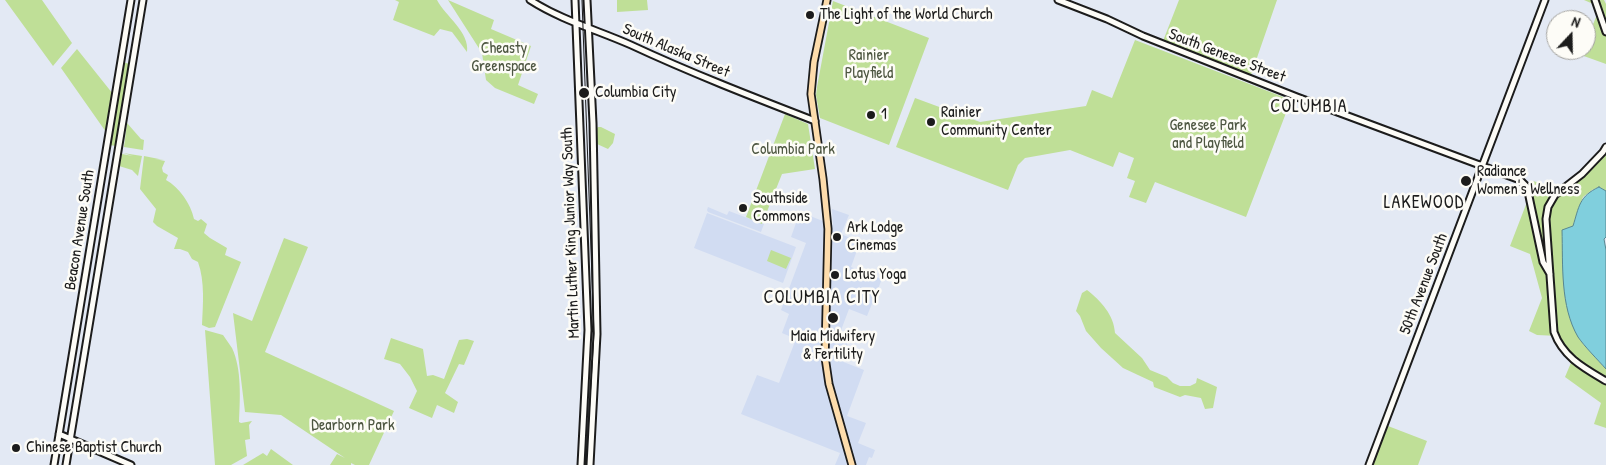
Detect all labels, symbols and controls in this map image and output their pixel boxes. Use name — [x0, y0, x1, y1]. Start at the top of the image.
place label: The Light of the World Church — [820, 5, 993, 25]
marker: The Light of the World Church — [804, 9, 816, 21]
north arrow — [1546, 10, 1596, 60]
text: N — [1569, 11, 1583, 32]
street label: South Alaska Street — [620, 20, 732, 82]
street label: South Genesee Street — [1166, 25, 1288, 87]
park label: Cheasty Greenspace — [471, 39, 537, 77]
park label: Rainier Playfield — [845, 46, 893, 84]
place label: Columbia City — [595, 83, 677, 103]
marker: Columbia City — [577, 86, 591, 100]
district label: COLUMBIA — [1269, 96, 1349, 118]
place label: Rainier Community Center — [941, 103, 1052, 141]
place label: 1 — [881, 105, 887, 125]
marker: 1 — [865, 109, 877, 121]
marker: Rainier Community Center — [925, 116, 937, 128]
park label: Genesee Park and Playfield — [1170, 116, 1246, 154]
street label: Martin Luther King Junior Way South — [558, 127, 584, 339]
park label: Columbia Park — [751, 140, 835, 160]
place label: Radiance Women's Wellness — [1477, 162, 1579, 200]
street label: Beacon Avenue South — [61, 169, 99, 291]
marker: Radiance Women's Wellness — [1459, 174, 1473, 188]
place label: Southside Commons — [753, 189, 810, 227]
district label: LAKEWOOD — [1383, 192, 1465, 214]
marker: Southside Commons — [737, 202, 749, 214]
place label: Ark Lodge Cinemas — [847, 218, 903, 256]
marker: Ark Lodge Cinemas — [831, 231, 843, 243]
street label: 50th Avenue South — [1396, 231, 1452, 337]
place label: Lotus Yoga — [845, 265, 906, 285]
marker: Lotus Yoga — [829, 269, 841, 281]
district label: COLUMBIA CITY — [762, 287, 882, 309]
marker: Maia Midwifery & Fertility — [826, 311, 840, 325]
place label: Maia Midwifery & Fertility — [791, 327, 875, 365]
park label: Dearborn Park — [311, 416, 395, 436]
place label: Chinese Baptist Church — [26, 438, 162, 458]
marker: Chinese Baptist Church — [10, 442, 22, 454]

